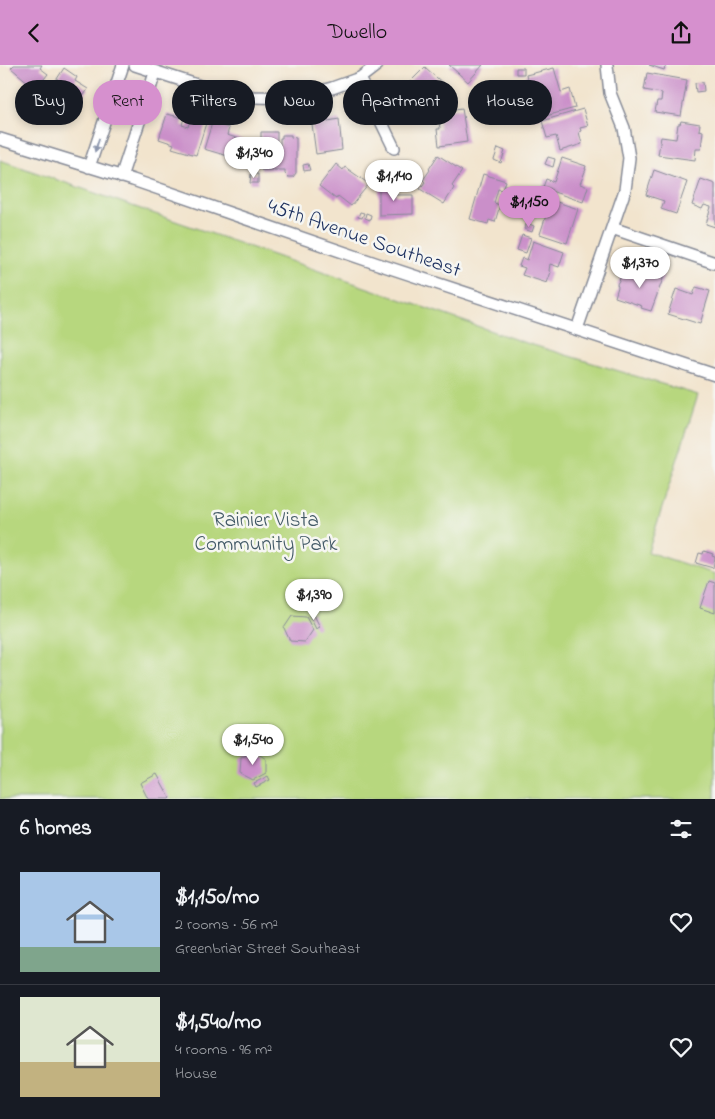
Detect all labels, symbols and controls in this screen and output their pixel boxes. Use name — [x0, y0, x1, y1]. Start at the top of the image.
text: Dwello — [328, 17, 387, 49]
icon: back — [20, 19, 48, 47]
icon: share — [667, 19, 695, 47]
chip: Buy — [15, 80, 83, 125]
chip: Rent — [93, 80, 162, 125]
chip: Filters — [172, 80, 255, 125]
chip: New — [265, 80, 333, 125]
chip: Apartment — [343, 80, 458, 125]
chip: House — [468, 80, 552, 125]
one-way arrow — [92, 137, 100, 152]
pin: $1,340 — [213, 137, 295, 179]
text: $1,340 — [235, 141, 273, 165]
pin: $1,140 — [353, 159, 435, 202]
text: $1,140 — [376, 164, 412, 188]
pin: $1,150 — [488, 185, 570, 228]
text: $1,150 — [510, 190, 548, 214]
street label: 45th Avenue Southeast — [263, 192, 465, 286]
pin: $1,370 — [599, 247, 681, 289]
text: $1,370 — [621, 251, 659, 275]
park label: Rainier Vista Community Park — [194, 506, 338, 562]
pin: $1,390 — [273, 579, 355, 621]
text: $1,390 — [296, 583, 332, 607]
pin: $1,540 — [212, 723, 294, 766]
text: $1,540 — [233, 728, 273, 752]
text: 6 homes — [20, 814, 92, 844]
icon: filters — [667, 815, 695, 843]
text: $1,150/mo — [175, 883, 259, 913]
icon: home — [60, 892, 120, 952]
icon: heart — [667, 908, 695, 936]
text: 2 rooms · 56 m² — [175, 913, 278, 937]
text: Greenbriar Street Southeast — [175, 937, 360, 961]
text: $1,540/mo — [175, 1008, 261, 1038]
icon: home — [60, 1017, 120, 1077]
icon: heart — [667, 1033, 695, 1061]
text: 4 rooms · 96 m² — [175, 1038, 272, 1062]
text: House — [175, 1062, 217, 1086]

